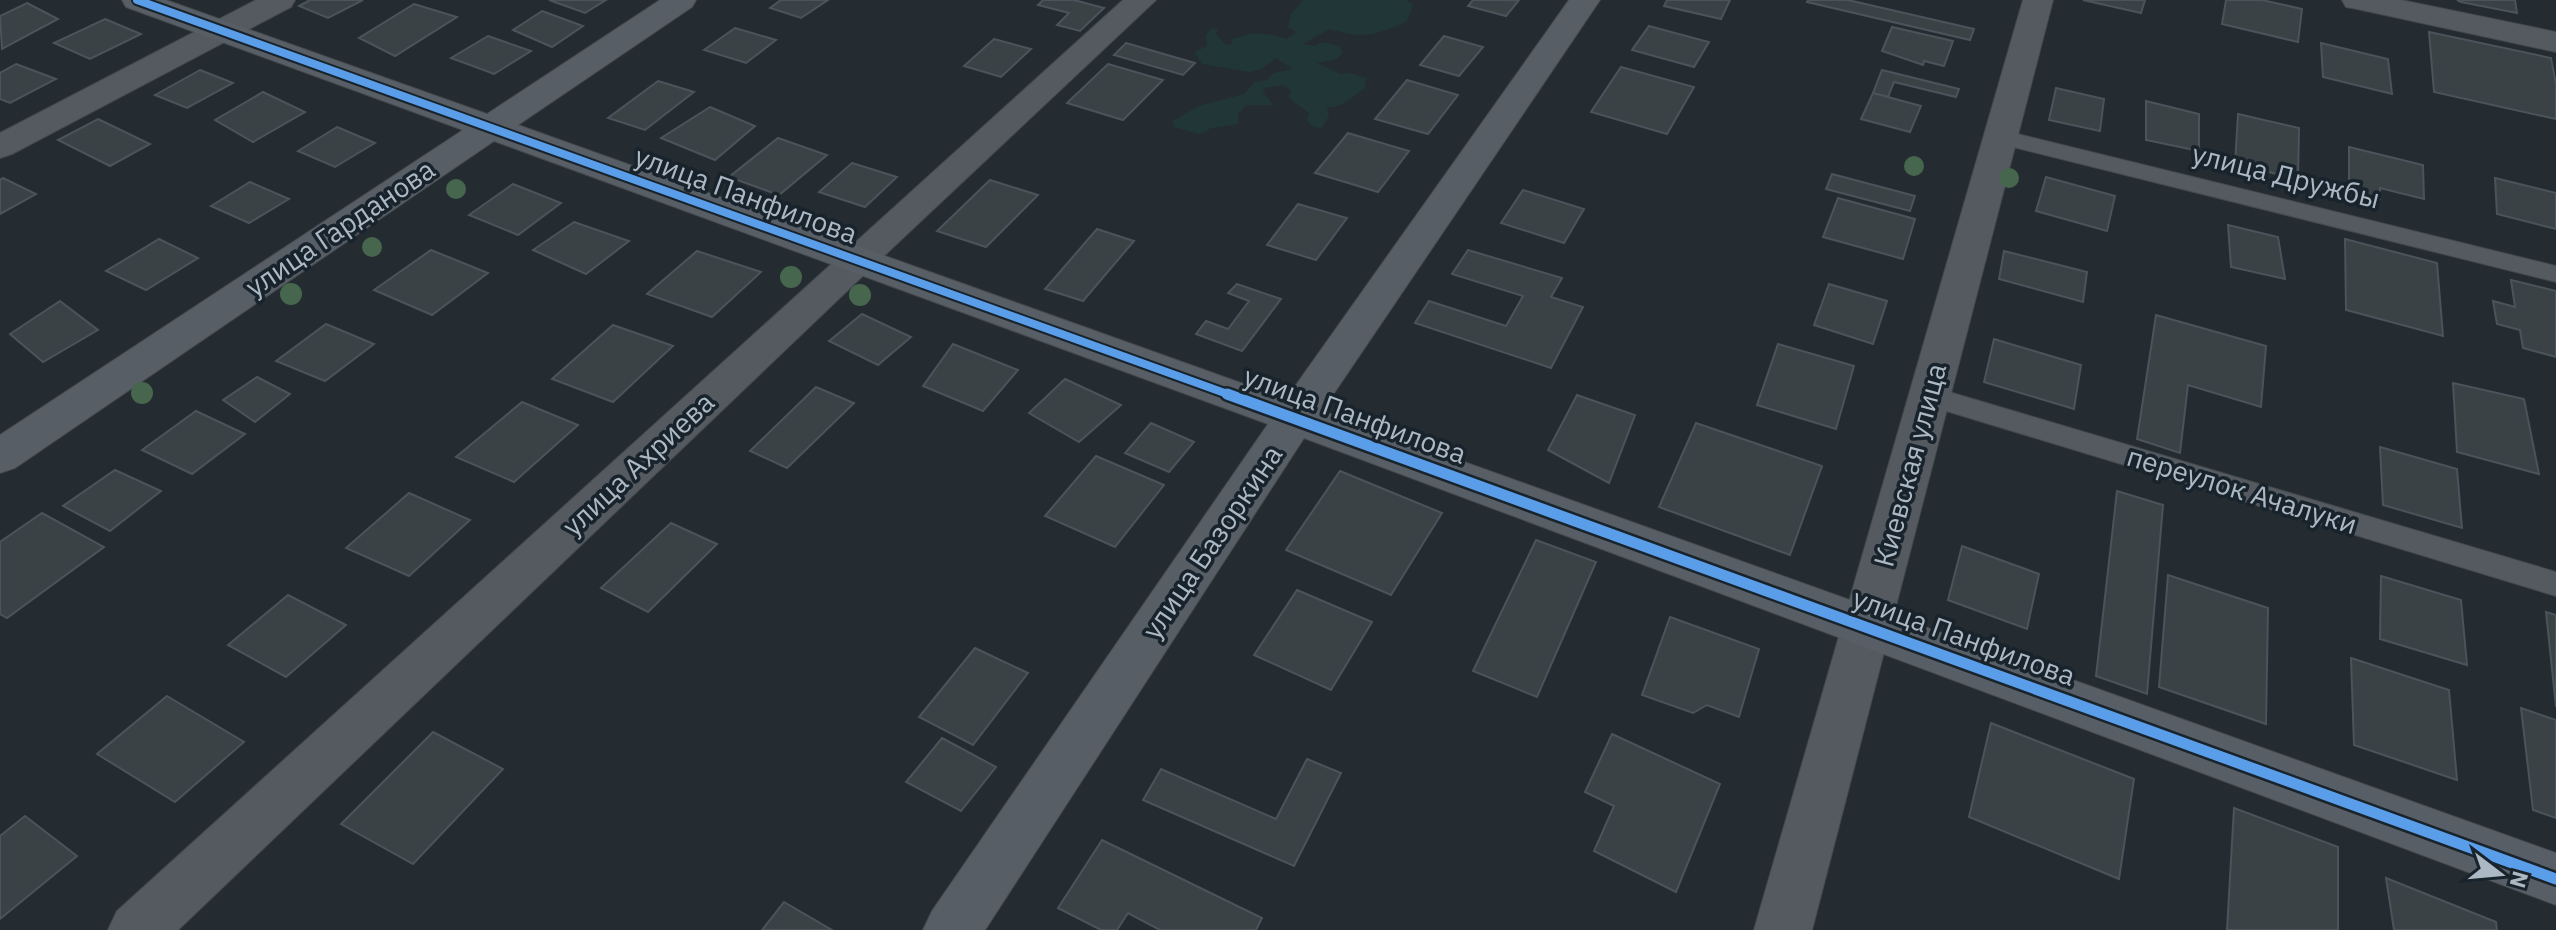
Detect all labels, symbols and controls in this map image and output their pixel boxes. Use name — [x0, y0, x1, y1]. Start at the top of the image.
street label: улица Дружбы — [2188, 134, 2384, 217]
street label: улица Панфилова — [630, 137, 863, 252]
street label: улица Гарданова — [238, 150, 442, 305]
street label: улица Панфилова — [1239, 357, 1472, 472]
street label: Киевская улица — [1865, 359, 1954, 571]
street label: улица Ахриева — [554, 384, 722, 544]
street label: переулок Ачалуки — [2123, 437, 2362, 542]
street label: улица Базоркина — [1133, 438, 1290, 646]
street label: улица Панфилова — [1848, 579, 2081, 694]
north arrow — [2460, 834, 2540, 914]
text: N — [2504, 868, 2536, 891]

